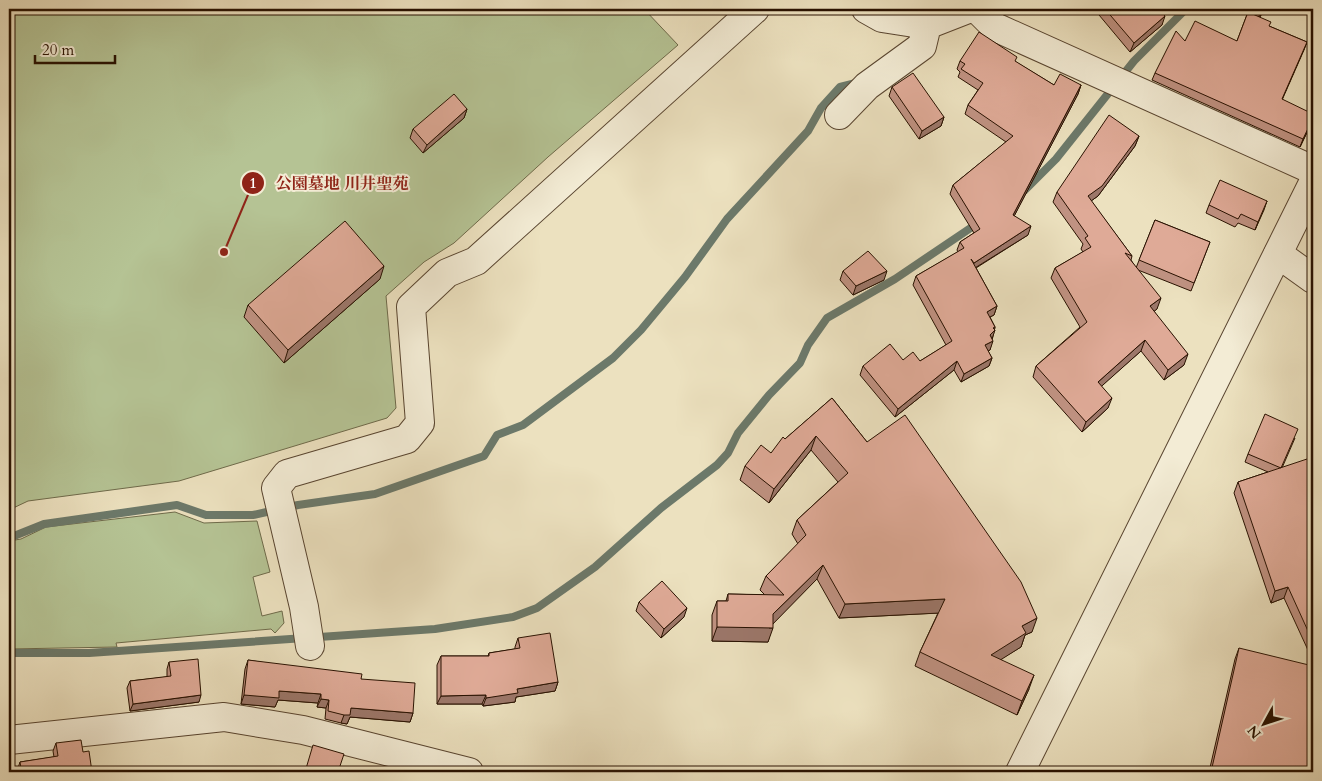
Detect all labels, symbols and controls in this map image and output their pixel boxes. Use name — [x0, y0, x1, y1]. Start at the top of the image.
scale bar — [35, 32, 115, 64]
text: 20 m — [42, 40, 74, 60]
callout: 公園墓地 川井聖苑 — [241, 168, 418, 199]
text: 1 — [249, 173, 257, 193]
text: 公園墓地 川井聖苑 — [276, 173, 409, 195]
north arrow — [1240, 698, 1290, 748]
text: N — [1243, 721, 1266, 743]

